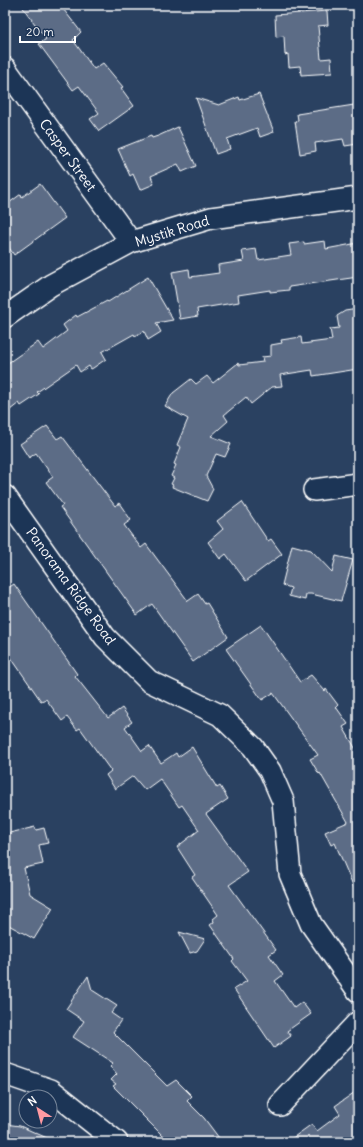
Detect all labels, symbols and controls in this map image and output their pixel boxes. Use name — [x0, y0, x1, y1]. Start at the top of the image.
scale bar — [20, 18, 75, 44]
text: 20 m — [26, 24, 54, 39]
street label: Casper Street — [36, 115, 101, 195]
street label: Mystik Road — [133, 211, 211, 251]
street label: Panorama Ridge Road — [22, 524, 120, 648]
north arrow — [18, 1089, 58, 1129]
text: N — [25, 1093, 39, 1109]

